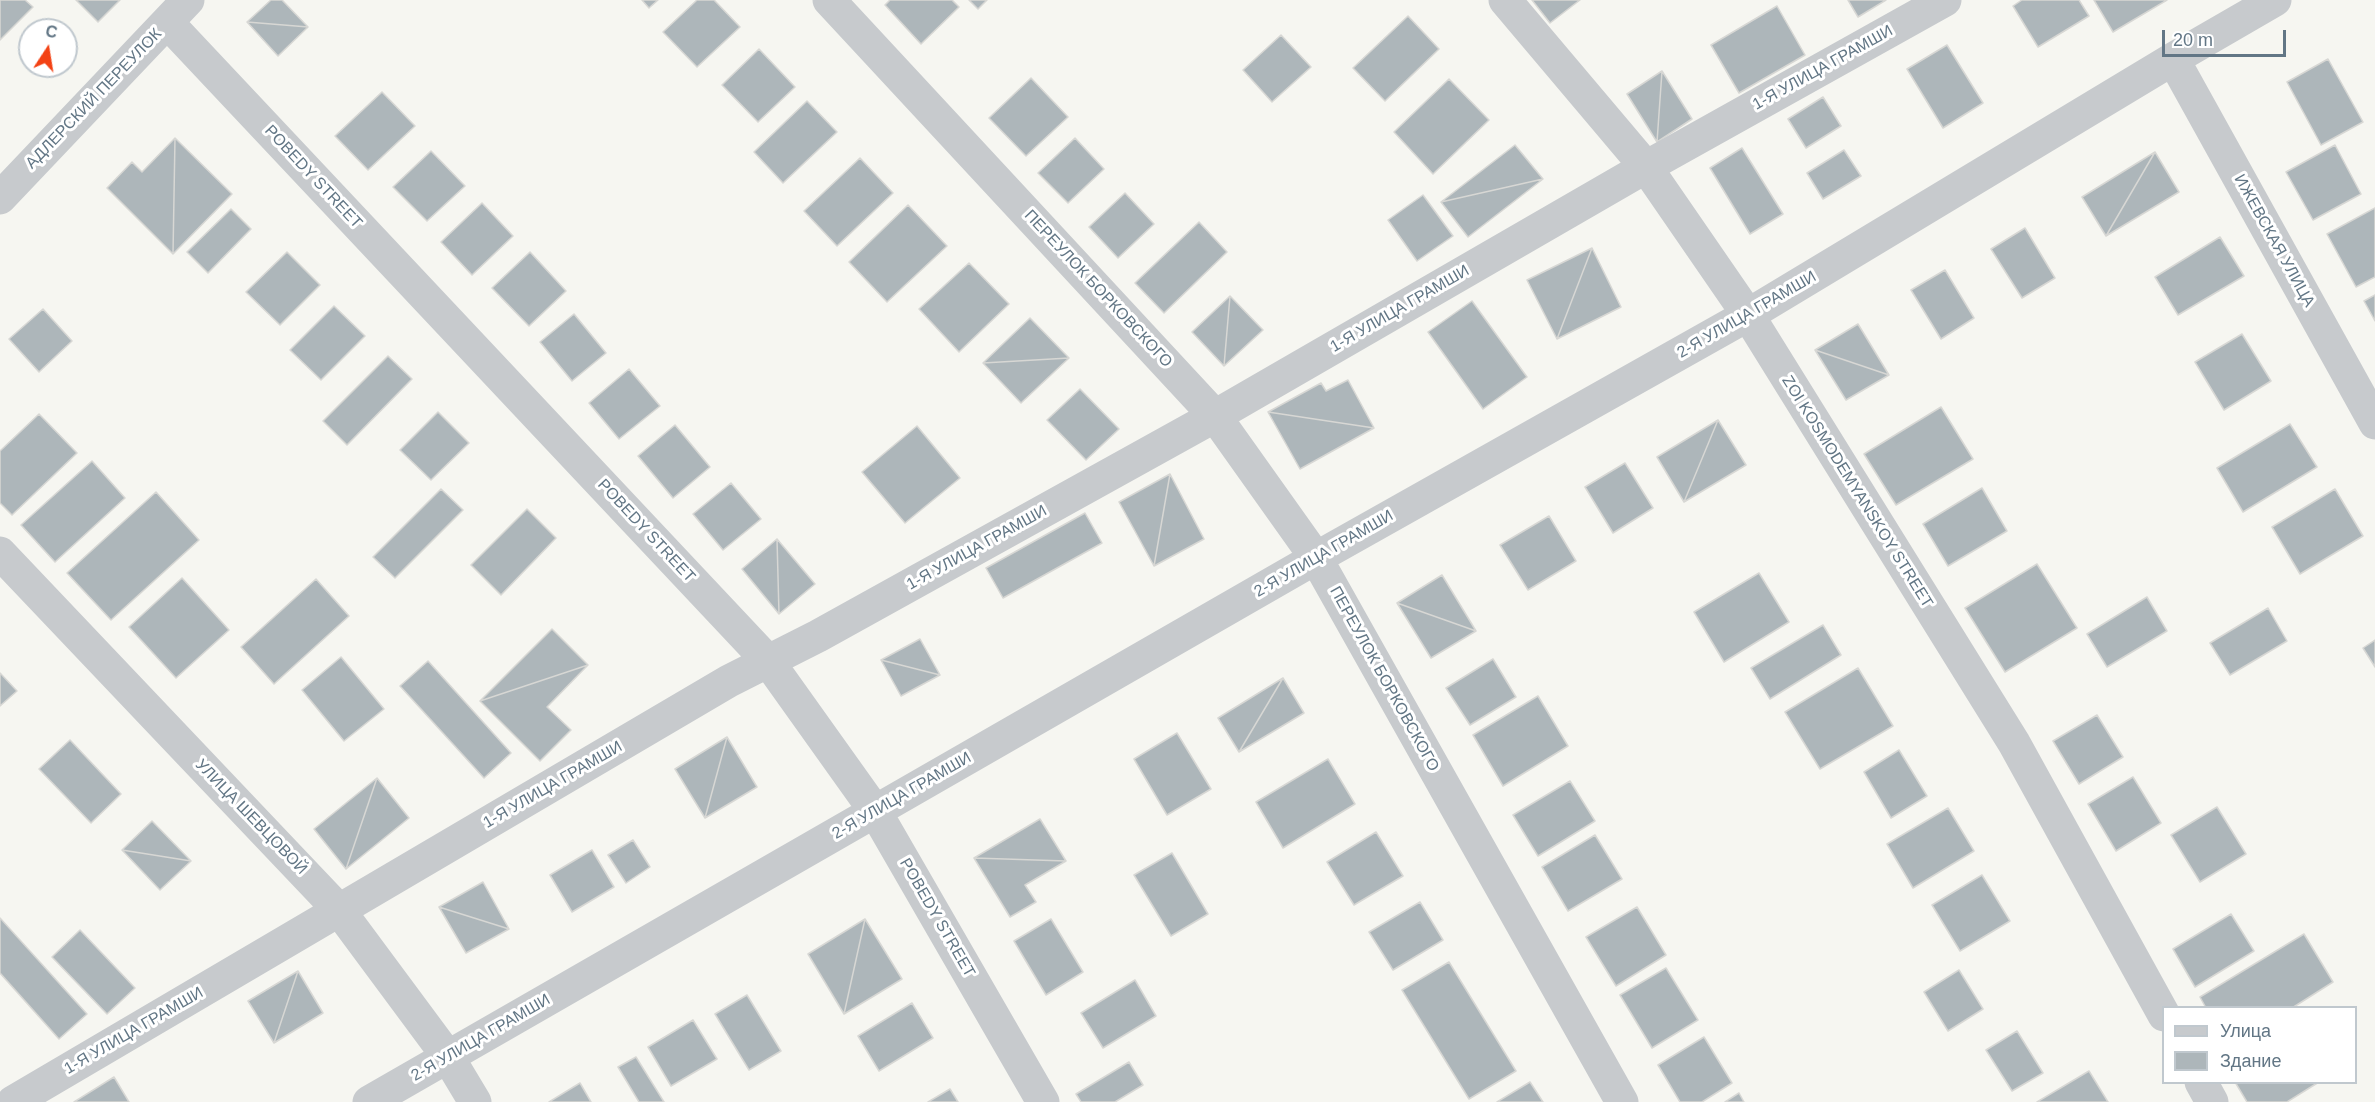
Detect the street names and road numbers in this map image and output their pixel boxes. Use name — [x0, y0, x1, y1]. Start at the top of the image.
street label: 1-Я УЛИЦА ГРАМШИ — [1750, 21, 1896, 115]
street label: АДЛЕРСКИЙ ПЕРЕУЛОК — [22, 25, 166, 173]
street label: POBEDY STREET — [260, 121, 366, 233]
street label: ИЖЕВСКАЯ УЛИЦА — [2230, 171, 2318, 311]
street label: ПЕРЕУЛОК БОРКОВСКОГО — [1020, 206, 1176, 372]
street label: 1-Я УЛИЦА ГРАМШИ — [1327, 261, 1473, 357]
street label: 2-Я УЛИЦА ГРАМШИ — [1674, 267, 1820, 363]
street label: ZOI KOSMODEMYANSKOY STREET — [1777, 372, 1937, 612]
street label: POBEDY STREET — [593, 475, 699, 587]
street label: 1-Я УЛИЦА ГРАМШИ — [904, 501, 1050, 595]
street label: 2-Я УЛИЦА ГРАМШИ — [1251, 506, 1397, 602]
street label: ПЕРЕУЛОК БОРКОВСКОГО — [1325, 583, 1443, 775]
street label: 1-Я УЛИЦА ГРАМШИ — [480, 737, 626, 833]
street label: 2-Я УЛИЦА ГРАМШИ — [829, 748, 975, 844]
street label: УЛИЦА ШЕВЦОВОЙ — [191, 755, 311, 879]
street label: POBEDY STREET — [895, 855, 979, 981]
street label: 1-Я УЛИЦА ГРАМШИ — [61, 983, 207, 1079]
street label: 2-Я УЛИЦА ГРАМШИ — [408, 990, 554, 1086]

